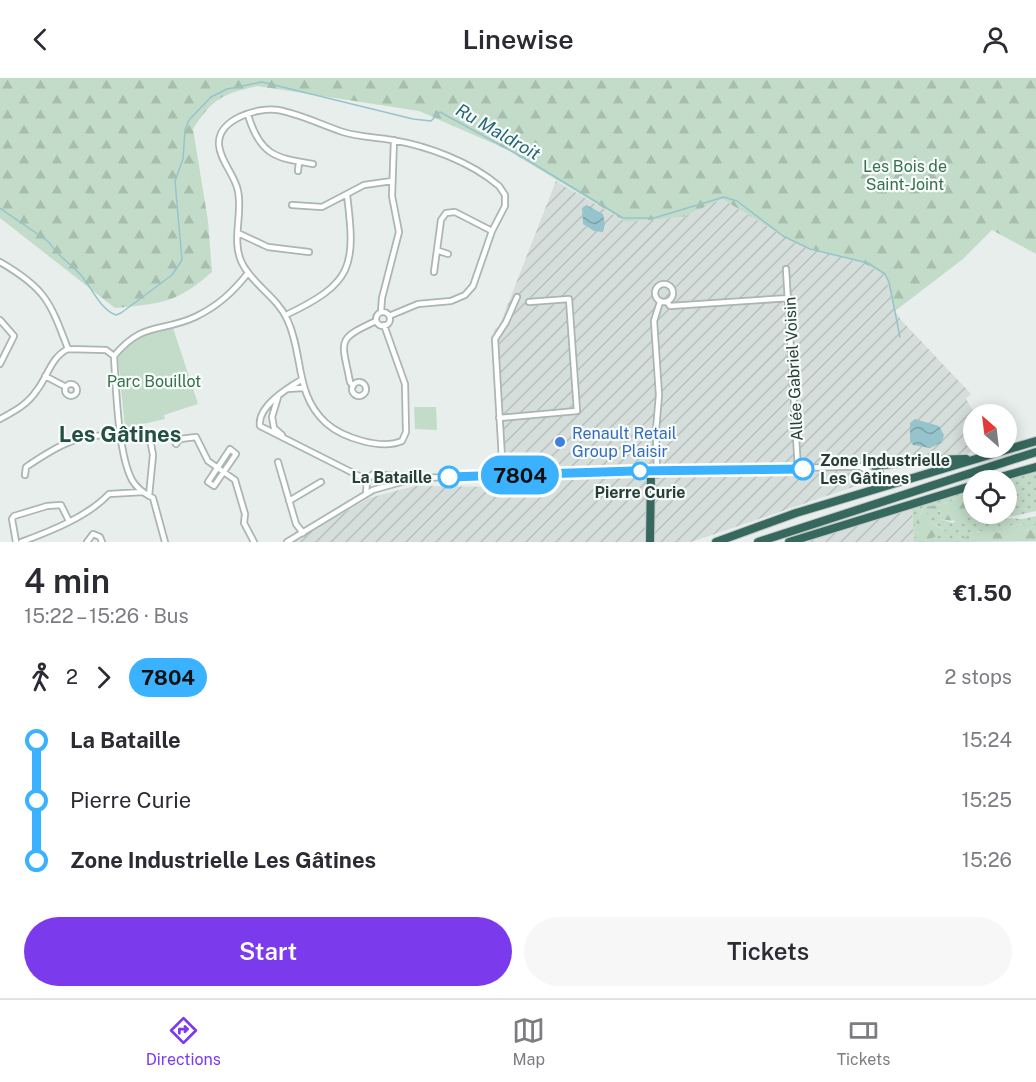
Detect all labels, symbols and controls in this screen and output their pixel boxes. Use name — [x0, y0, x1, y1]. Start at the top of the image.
icon: back — [24, 23, 57, 56]
text: Linewise — [462, 23, 574, 55]
icon: person — [979, 23, 1012, 56]
water label: Ru Maldroit — [452, 99, 544, 164]
park label: Les Bois de Saint-Joint — [863, 157, 947, 194]
street label: Allée Gabriel Voisin — [780, 296, 807, 442]
park label: Parc Bouillot — [107, 372, 201, 391]
north arrow — [963, 404, 1017, 458]
map controls — [963, 404, 1017, 524]
district label: Les Gâtines — [59, 421, 181, 447]
place label: Renault Retail Group Plaisir — [572, 424, 677, 461]
marker: Renault Retail Group Plaisir — [553, 435, 567, 449]
place label: Zone Industrielle Les Gâtines — [820, 451, 950, 488]
line badge: 7804 — [478, 456, 562, 494]
marker: Zone Industrielle Les Gâtines — [792, 458, 814, 480]
marker: Pierre Curie — [631, 462, 649, 480]
text: 7804 — [493, 463, 547, 488]
marker: La Bataille — [438, 466, 460, 488]
place label: La Bataille — [351, 468, 432, 487]
button: locate — [963, 470, 1017, 524]
place label: Pierre Curie — [594, 483, 686, 502]
text: 4 min — [24, 562, 110, 600]
text: €1.50 — [953, 580, 1012, 606]
text: 15:22 – 15:26 · Bus — [24, 604, 189, 628]
icon: walk — [24, 661, 57, 694]
icon: forward — [87, 661, 120, 694]
text: 2 — [66, 665, 78, 689]
text: 7804 — [141, 665, 195, 690]
text: 2 stops — [945, 665, 1012, 689]
text: La Bataille — [70, 727, 181, 753]
text: 15:24 — [962, 728, 1012, 752]
text: Pierre Curie — [70, 787, 191, 813]
text: 15:25 — [961, 788, 1012, 812]
text: Zone Industrielle Les Gâtines — [70, 847, 376, 873]
text: 15:26 — [962, 848, 1012, 872]
button: Start — [24, 917, 512, 986]
button: Tickets — [524, 917, 1012, 986]
tab: Directions — [146, 1014, 221, 1069]
tab: Map — [512, 1014, 545, 1069]
tab: Tickets — [837, 1014, 890, 1069]

